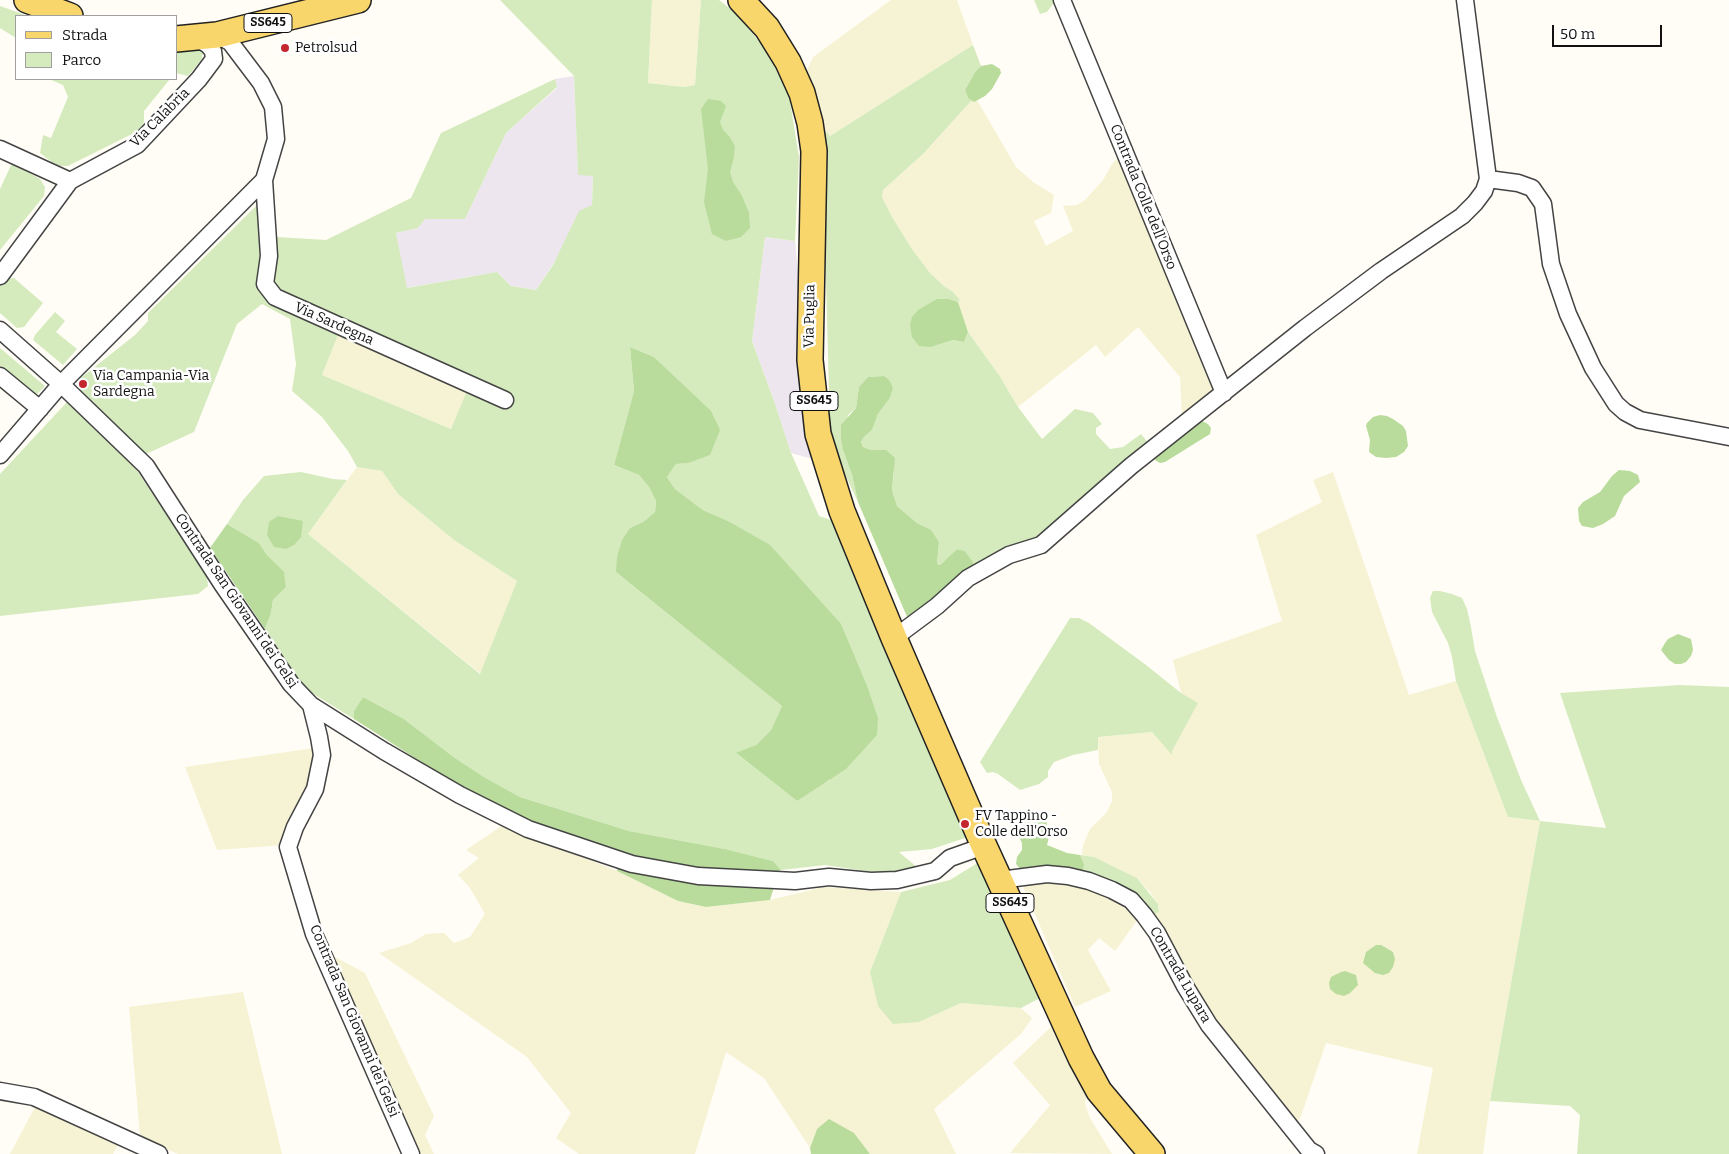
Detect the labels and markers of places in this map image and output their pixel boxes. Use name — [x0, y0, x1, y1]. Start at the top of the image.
place label: Petrolsud — [295, 40, 357, 56]
marker: Petrolsud — [279, 42, 291, 54]
place label: Via Campania-Via Sardegna — [93, 368, 209, 401]
marker: Via Campania-Via Sardegna — [77, 378, 89, 390]
place label: FV Tappino - Colle dell'Orso — [975, 808, 1068, 840]
marker: FV Tappino - Colle dell'Orso — [959, 818, 971, 830]

